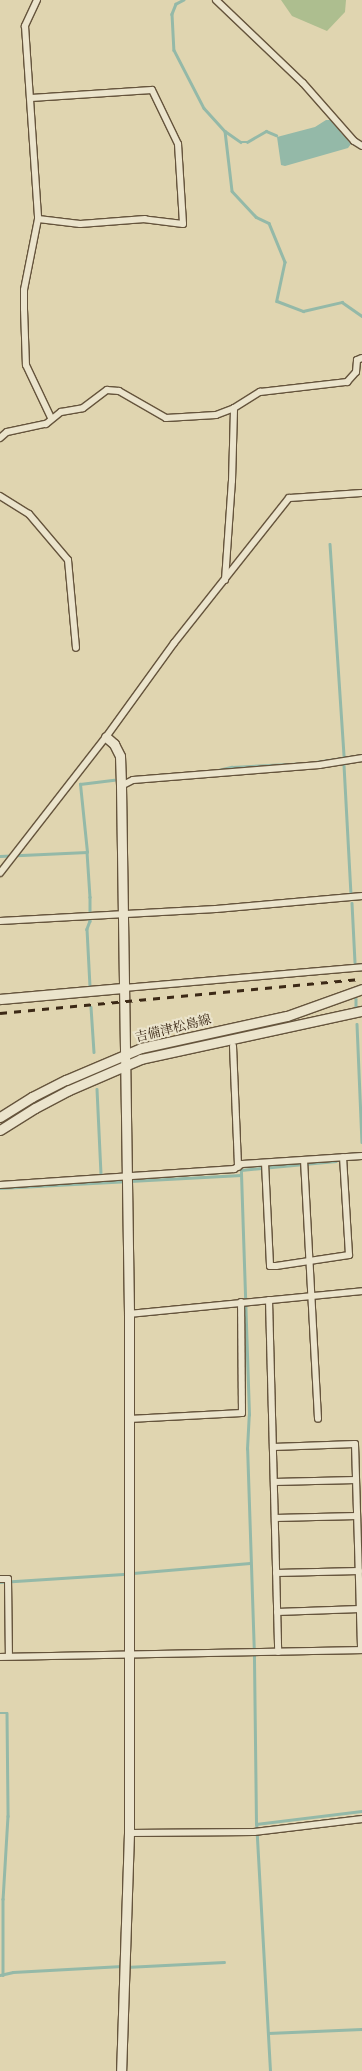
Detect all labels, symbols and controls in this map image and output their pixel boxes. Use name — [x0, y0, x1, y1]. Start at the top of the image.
street label: 吉備津松島線 — [133, 1011, 213, 1045]

